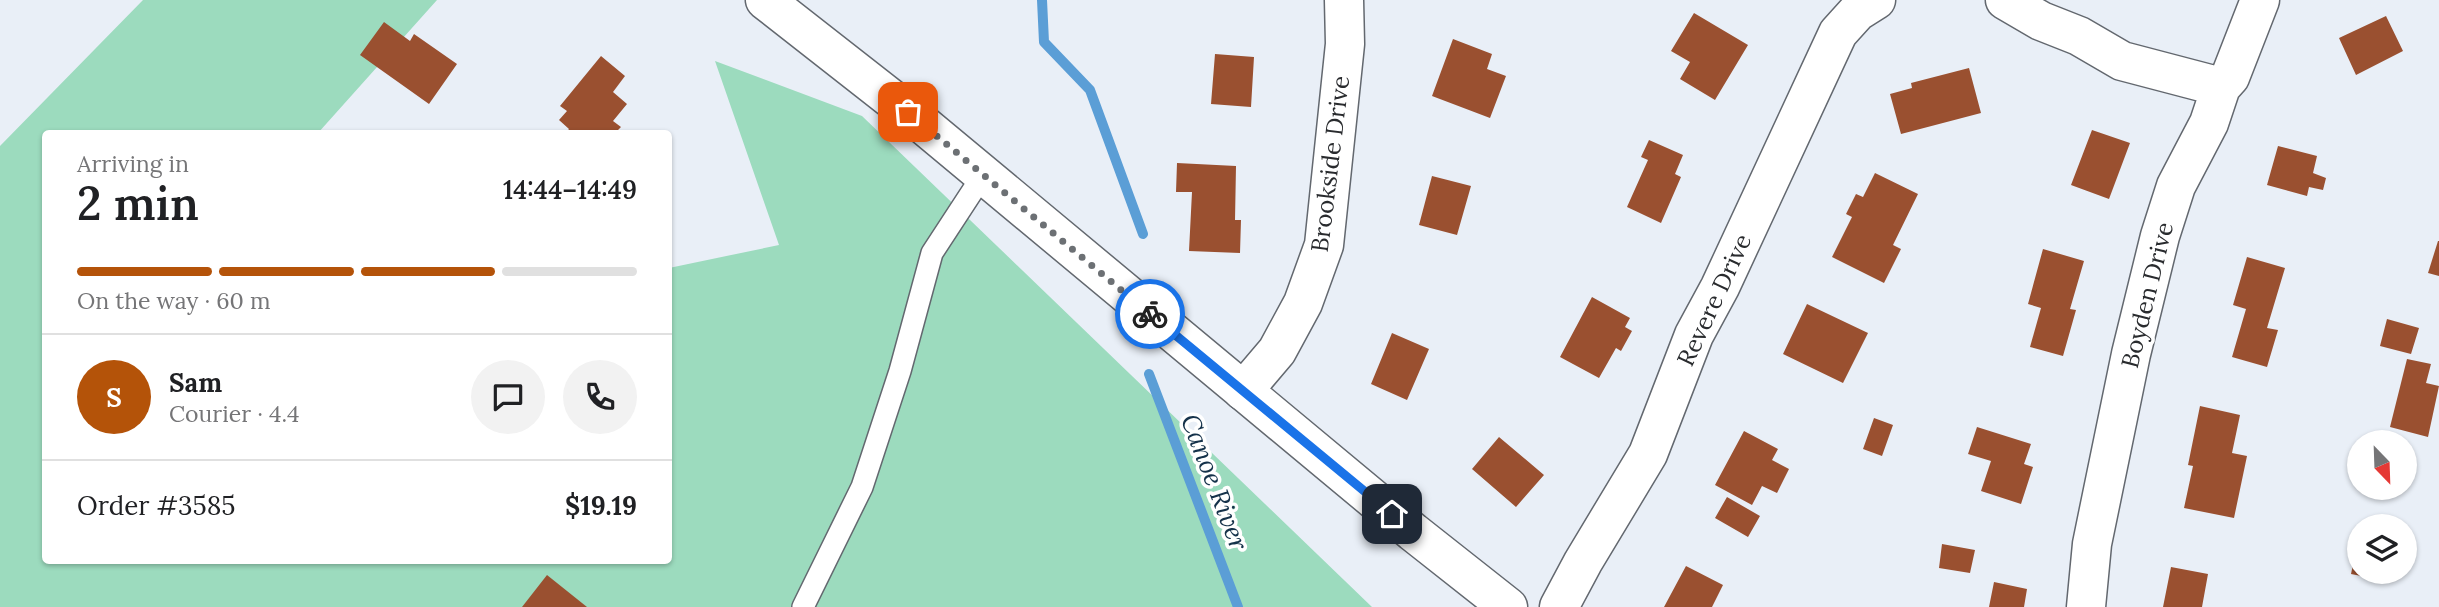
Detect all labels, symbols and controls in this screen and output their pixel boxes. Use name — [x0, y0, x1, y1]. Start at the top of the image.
street label: Brookside Drive — [1304, 74, 1356, 254]
pin — [878, 82, 938, 142]
icon: bag — [889, 93, 927, 131]
text: Arriving in — [77, 149, 189, 178]
text: 14:44–14:49 — [503, 173, 637, 206]
text: 2 min — [77, 174, 199, 233]
street label: Boyden Drive — [2114, 219, 2180, 371]
street label: Revere Drive — [1670, 229, 1758, 371]
courier — [1115, 279, 1185, 349]
text: On the way · 60 m — [77, 286, 270, 315]
icon: bike — [1131, 295, 1169, 333]
button: chat — [471, 360, 545, 434]
button: phone — [563, 360, 637, 434]
text: Sam — [169, 366, 222, 399]
text: S — [106, 381, 122, 414]
text: Courier · 4.4 — [169, 399, 300, 428]
water label: Canoe River — [1174, 409, 1256, 555]
north arrow — [2347, 430, 2417, 500]
map controls — [2347, 430, 2417, 584]
pin — [1362, 484, 1422, 544]
text: Order #3585 — [77, 489, 235, 522]
text: $19.19 — [565, 489, 637, 522]
icon: home — [1373, 495, 1411, 533]
button: layers — [2347, 514, 2417, 584]

